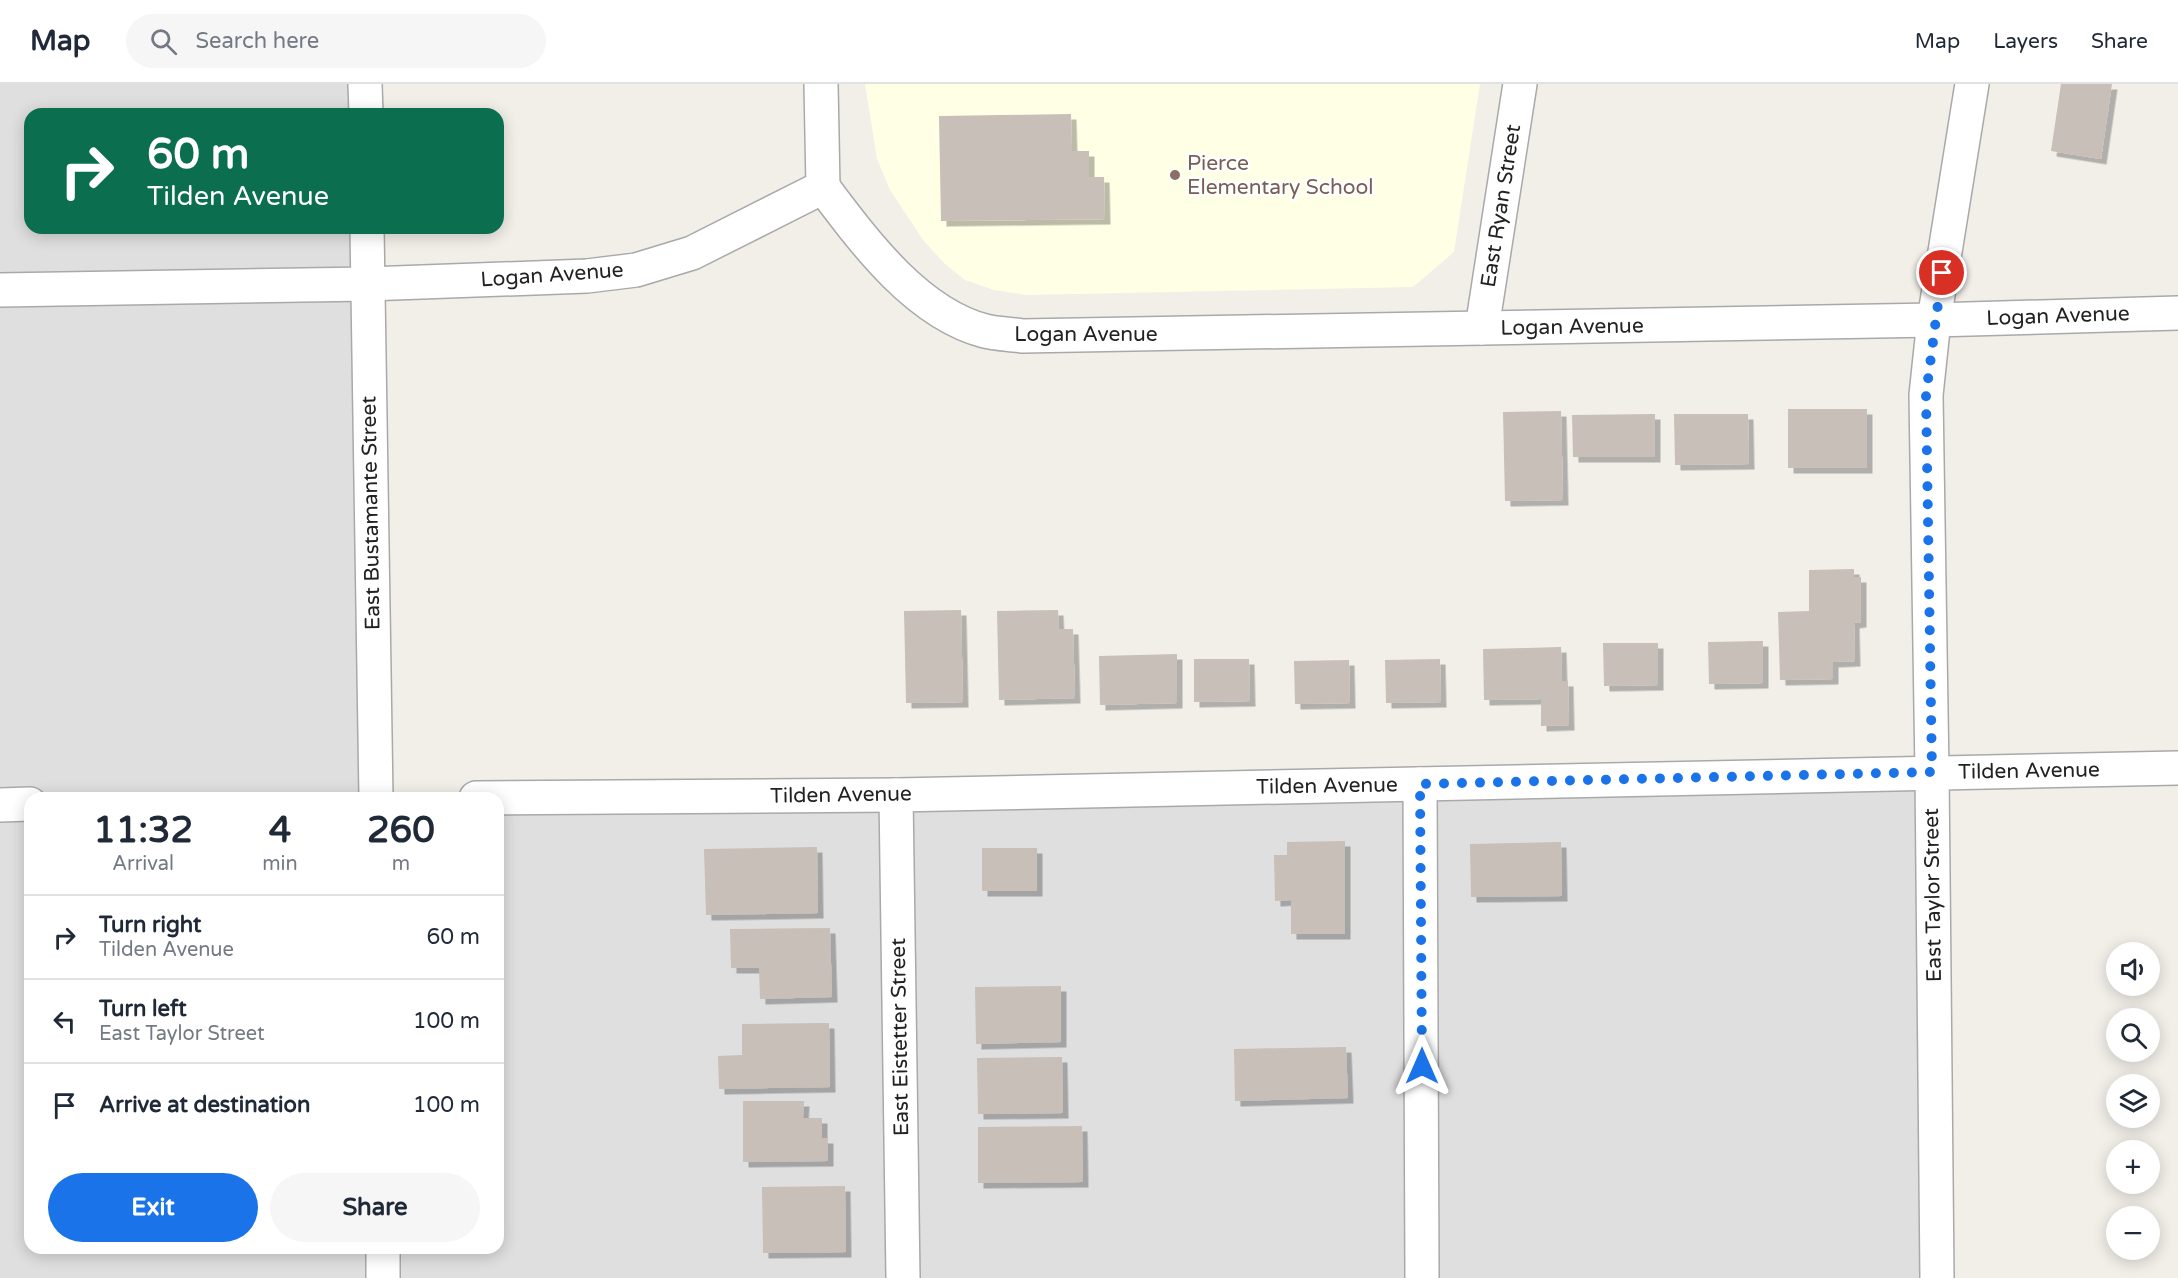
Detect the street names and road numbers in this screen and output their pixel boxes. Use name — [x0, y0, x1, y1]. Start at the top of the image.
street label: East Ryan Street — [1476, 123, 1526, 289]
street label: Logan Avenue — [480, 258, 624, 292]
street label: Logan Avenue — [1986, 301, 2130, 331]
street label: Logan Avenue — [1500, 313, 1644, 341]
street label: Logan Avenue — [1014, 322, 1158, 347]
street label: East Bustamante Street — [356, 396, 386, 630]
street label: Tilden Avenue — [1958, 757, 2100, 785]
street label: Tilden Avenue — [1256, 772, 1398, 800]
street label: Tilden Avenue — [770, 781, 912, 809]
street label: East Taylor Street — [1919, 808, 1947, 982]
street label: East Eistetter Street — [886, 938, 914, 1136]

